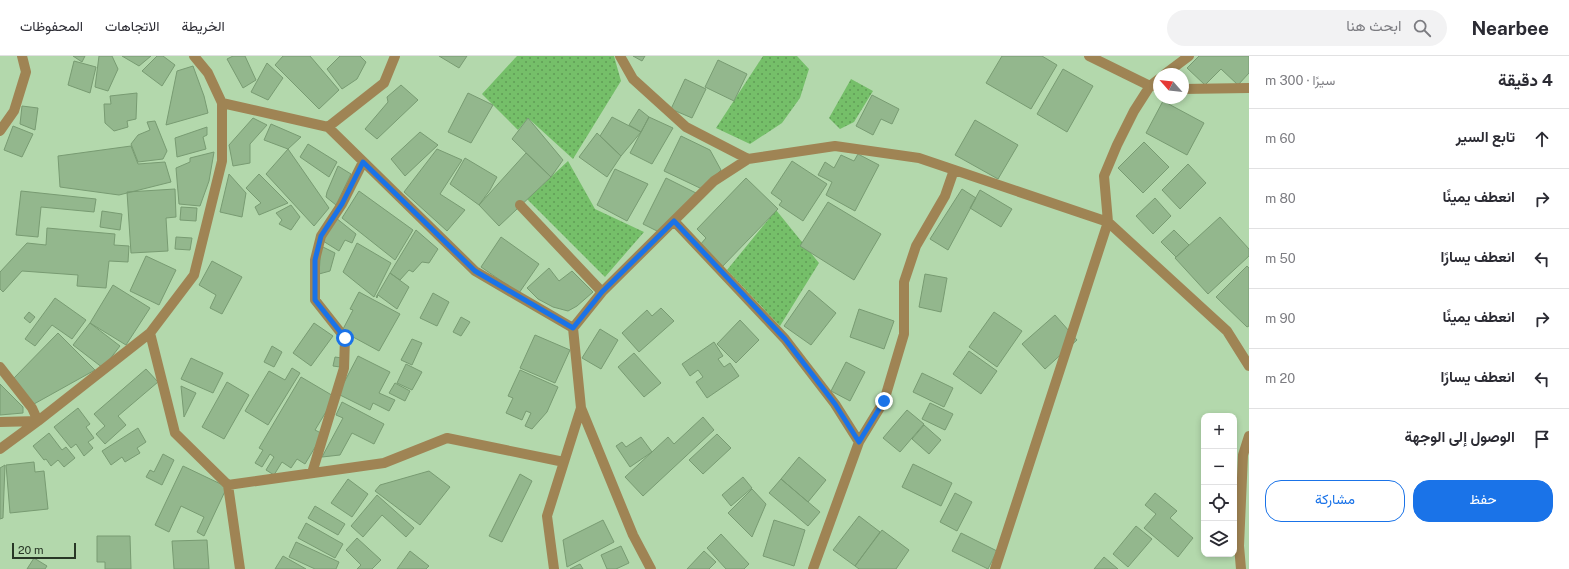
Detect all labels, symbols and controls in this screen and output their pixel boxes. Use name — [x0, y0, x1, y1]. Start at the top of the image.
search box — [1167, 10, 1447, 46]
text: ابحث هنا — [1346, 17, 1401, 34]
icon: search — [1411, 17, 1433, 39]
text: Nearbee — [1471, 17, 1549, 39]
text: المحفوظات — [20, 18, 83, 34]
text: الاتجاهات — [105, 18, 159, 34]
text: الخريطة — [181, 18, 225, 34]
north arrow — [1153, 68, 1189, 104]
text: 4 دقيقة — [1498, 70, 1553, 90]
text: سيرًا · 300 m — [1265, 73, 1335, 88]
text: تابع السير — [1456, 128, 1515, 145]
icon: ahead — [1531, 128, 1553, 150]
text: 60 m — [1265, 131, 1295, 146]
text: انعطف يمينًا — [1442, 188, 1515, 205]
icon: right — [1531, 188, 1553, 210]
text: 80 m — [1265, 191, 1296, 206]
text: انعطف يسارًا — [1441, 248, 1515, 265]
icon: left — [1531, 248, 1553, 270]
text: 50 m — [1265, 251, 1296, 266]
text: انعطف يمينًا — [1442, 308, 1515, 325]
icon: right — [1531, 308, 1553, 330]
text: 90 m — [1265, 311, 1295, 326]
route start — [336, 329, 354, 347]
text: انعطف يسارًا — [1441, 368, 1515, 385]
icon: left — [1531, 368, 1553, 390]
text: 20 m — [1265, 371, 1295, 386]
route end — [875, 392, 893, 410]
map controls — [1201, 413, 1237, 557]
button: + — [1201, 413, 1237, 449]
text: الوصول إلى الوجهة — [1405, 428, 1515, 445]
icon: arrive — [1531, 428, 1553, 450]
button: − — [1201, 449, 1237, 485]
button: مشاركة — [1265, 480, 1405, 522]
button: حفظ — [1413, 480, 1553, 522]
button: locate — [1201, 485, 1237, 521]
button: layers — [1201, 521, 1237, 557]
scale bar — [12, 541, 76, 560]
text: 20 m — [18, 544, 43, 556]

